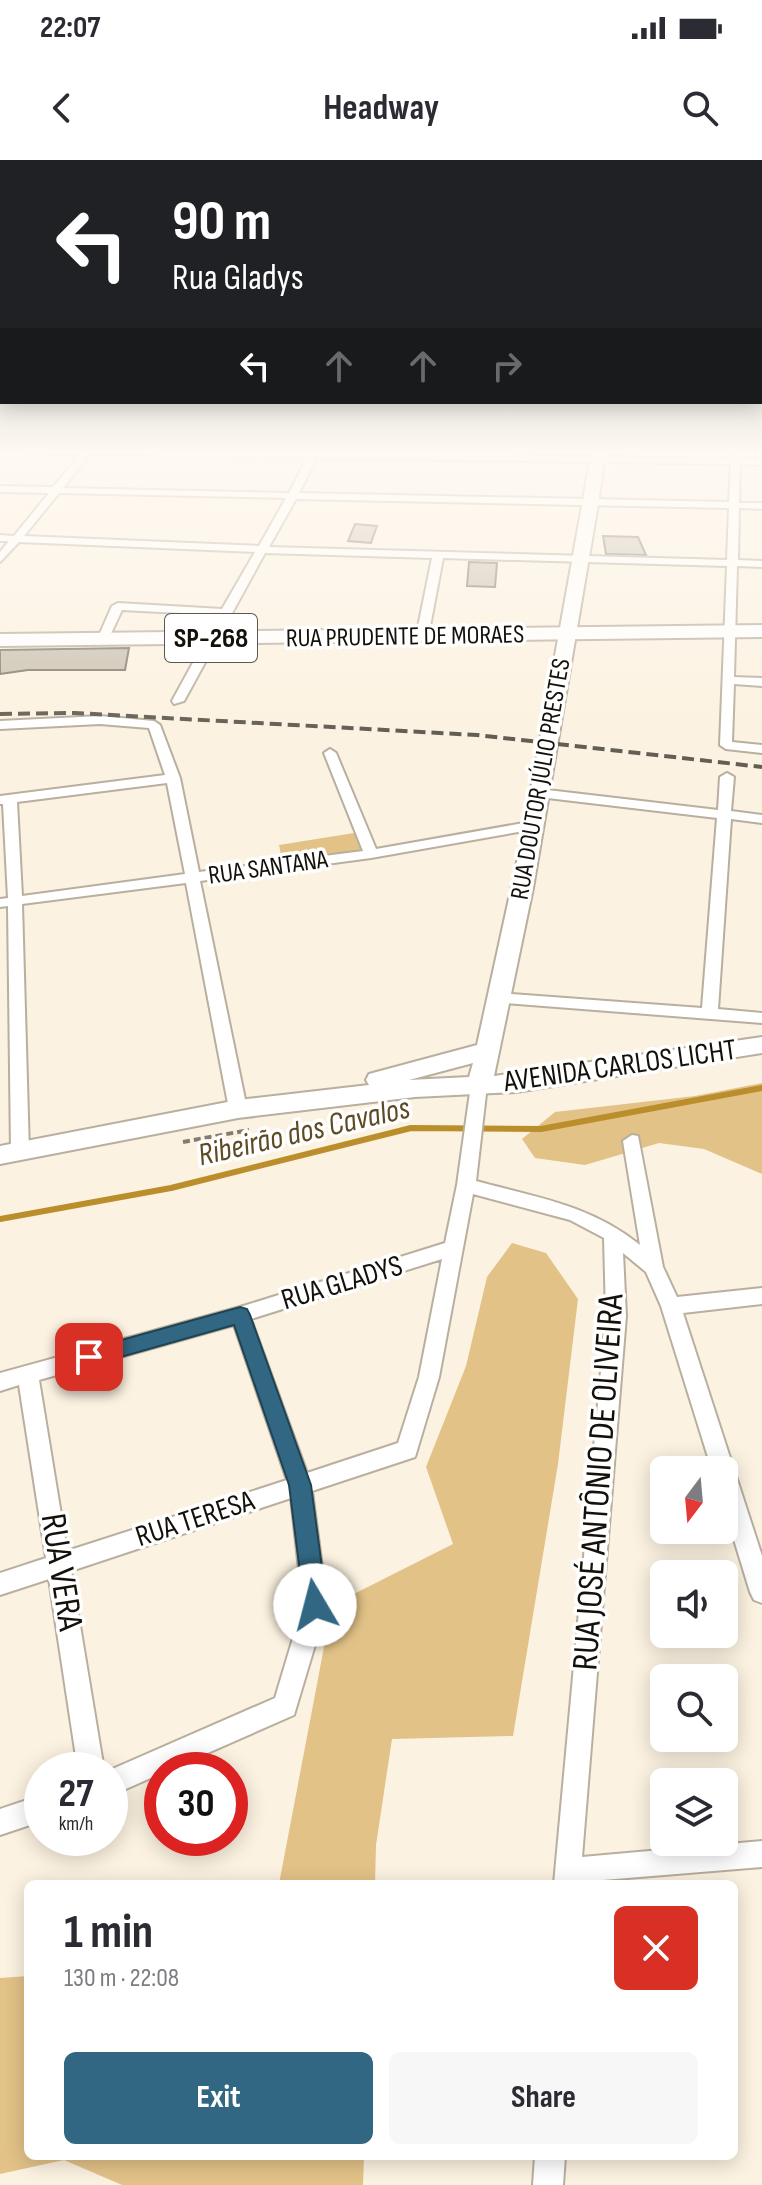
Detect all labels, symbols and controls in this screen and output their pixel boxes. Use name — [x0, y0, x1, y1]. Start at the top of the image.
text: 22:07 — [40, 10, 100, 46]
icon: back — [40, 86, 84, 130]
icon: search — [678, 86, 722, 130]
text: Headway — [323, 87, 439, 130]
text: 90 m — [172, 189, 271, 256]
icon: left — [40, 192, 144, 296]
text: Rua Gladys — [172, 257, 304, 300]
icon: left — [233, 344, 277, 388]
icon: ahead — [317, 344, 361, 388]
icon: ahead — [401, 344, 445, 388]
icon: right — [485, 344, 529, 388]
road number: SP-268 — [165, 614, 257, 662]
street label: RUA PRUDENTE DE MORAES — [286, 619, 524, 655]
street label: RUA DOUTOR JÚLIO PRESTES — [505, 656, 577, 902]
street label: RUA SANTANA — [206, 844, 331, 892]
street label: AVENIDA CARLOS LICHT — [500, 1032, 739, 1100]
water label: Ribeirão dos Cavalos — [194, 1089, 414, 1175]
street label: RUA GLADYS — [277, 1248, 407, 1318]
street label: RUA JOSÉ ANTÔNIO DE OLIVEIRA — [564, 1292, 634, 1672]
pin — [55, 1323, 123, 1391]
icon: arrive — [67, 1335, 111, 1379]
north arrow — [650, 1456, 738, 1544]
map controls — [650, 1456, 738, 1856]
street label: RUA TERESA — [131, 1483, 259, 1555]
street label: RUA VERA — [31, 1510, 92, 1634]
button: sound — [650, 1560, 738, 1648]
position arrow — [273, 1563, 357, 1647]
button: search — [650, 1664, 738, 1752]
speed limit sign: 30 — [144, 1752, 248, 1856]
button: layers — [650, 1768, 738, 1856]
text: 27 — [59, 1770, 93, 1818]
text: km/h — [59, 1812, 93, 1836]
text: 1 min — [64, 1904, 153, 1961]
button: close — [614, 1906, 698, 1990]
text: 130 m · 22:08 — [64, 1963, 179, 1994]
button: Exit — [64, 2052, 373, 2144]
button: Share — [389, 2052, 698, 2144]

